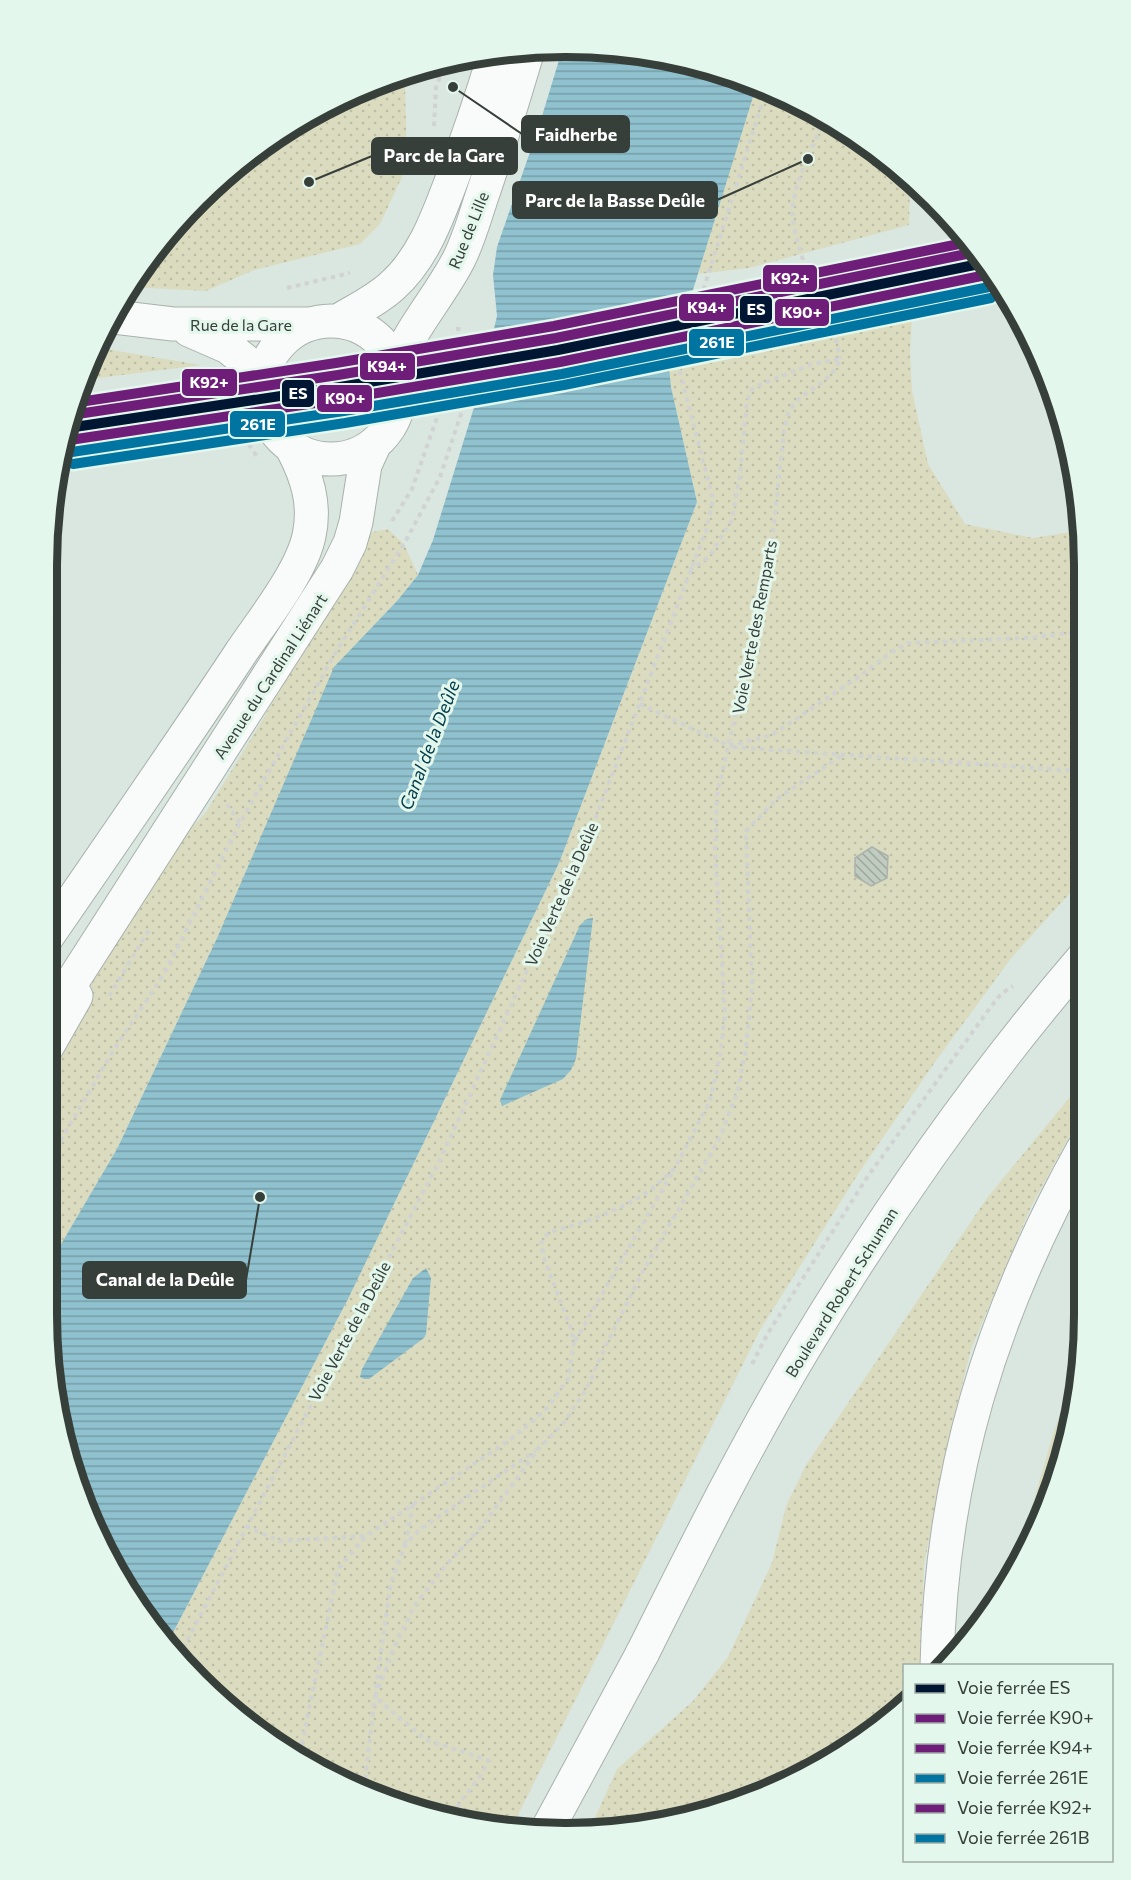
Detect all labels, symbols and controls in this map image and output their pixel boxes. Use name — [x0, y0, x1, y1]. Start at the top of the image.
callout: Faidherbe — [522, 116, 629, 152]
text: Faidherbe — [535, 123, 617, 145]
callout: Parc de la Gare — [372, 138, 517, 174]
text: Parc de la Gare — [383, 144, 505, 166]
callout: Parc de la Basse Deûle — [513, 182, 717, 218]
street label: Rue de Lille — [444, 189, 492, 271]
text: Parc de la Basse Deûle — [525, 189, 705, 211]
line badge: K92+ — [762, 264, 818, 293]
text: K92+ — [771, 268, 810, 287]
line badge: K94+ — [678, 293, 735, 322]
line badge: ES — [739, 295, 773, 324]
text: K94+ — [687, 297, 727, 316]
line badge: K90+ — [774, 298, 830, 327]
text: ES — [746, 299, 766, 318]
text: K90+ — [782, 302, 822, 321]
street label: Rue de la Gare — [190, 315, 292, 334]
line badge: 261E — [688, 328, 745, 357]
text: 261E — [699, 332, 735, 351]
line badge: K94+ — [359, 352, 416, 381]
text: K94+ — [367, 356, 407, 375]
line badge: K92+ — [181, 368, 238, 397]
text: K92+ — [190, 372, 229, 391]
line badge: ES — [281, 379, 315, 408]
text: ES — [288, 383, 308, 402]
line badge: K90+ — [316, 384, 373, 413]
text: K90+ — [325, 388, 365, 407]
line badge: 261E — [229, 410, 286, 438]
text: 261E — [240, 414, 276, 433]
street label: Voie Verte des Remparts — [728, 539, 780, 715]
street label: Avenue du Cardinal Liénart — [209, 589, 331, 762]
water label: Canal de la Deûle — [394, 677, 464, 813]
street label: Voie Verte de la Deûle — [521, 819, 601, 969]
street label: Boulevard Robert Schuman — [781, 1204, 901, 1380]
street label: Voie Verte de la Deûle — [304, 1258, 394, 1404]
callout: Canal de la Deûle — [83, 1262, 246, 1298]
text: Canal de la Deûle — [96, 1268, 234, 1290]
legend — [903, 1664, 1113, 1862]
text: Voie ferrée ES — [957, 1676, 1070, 1698]
text: Voie ferrée K90+ — [957, 1706, 1094, 1728]
text: Voie ferrée K94+ — [957, 1736, 1093, 1758]
text: Voie ferrée 261E — [957, 1766, 1088, 1788]
text: Voie ferrée K92+ — [957, 1796, 1092, 1818]
text: Voie ferrée 261B — [957, 1826, 1089, 1848]

